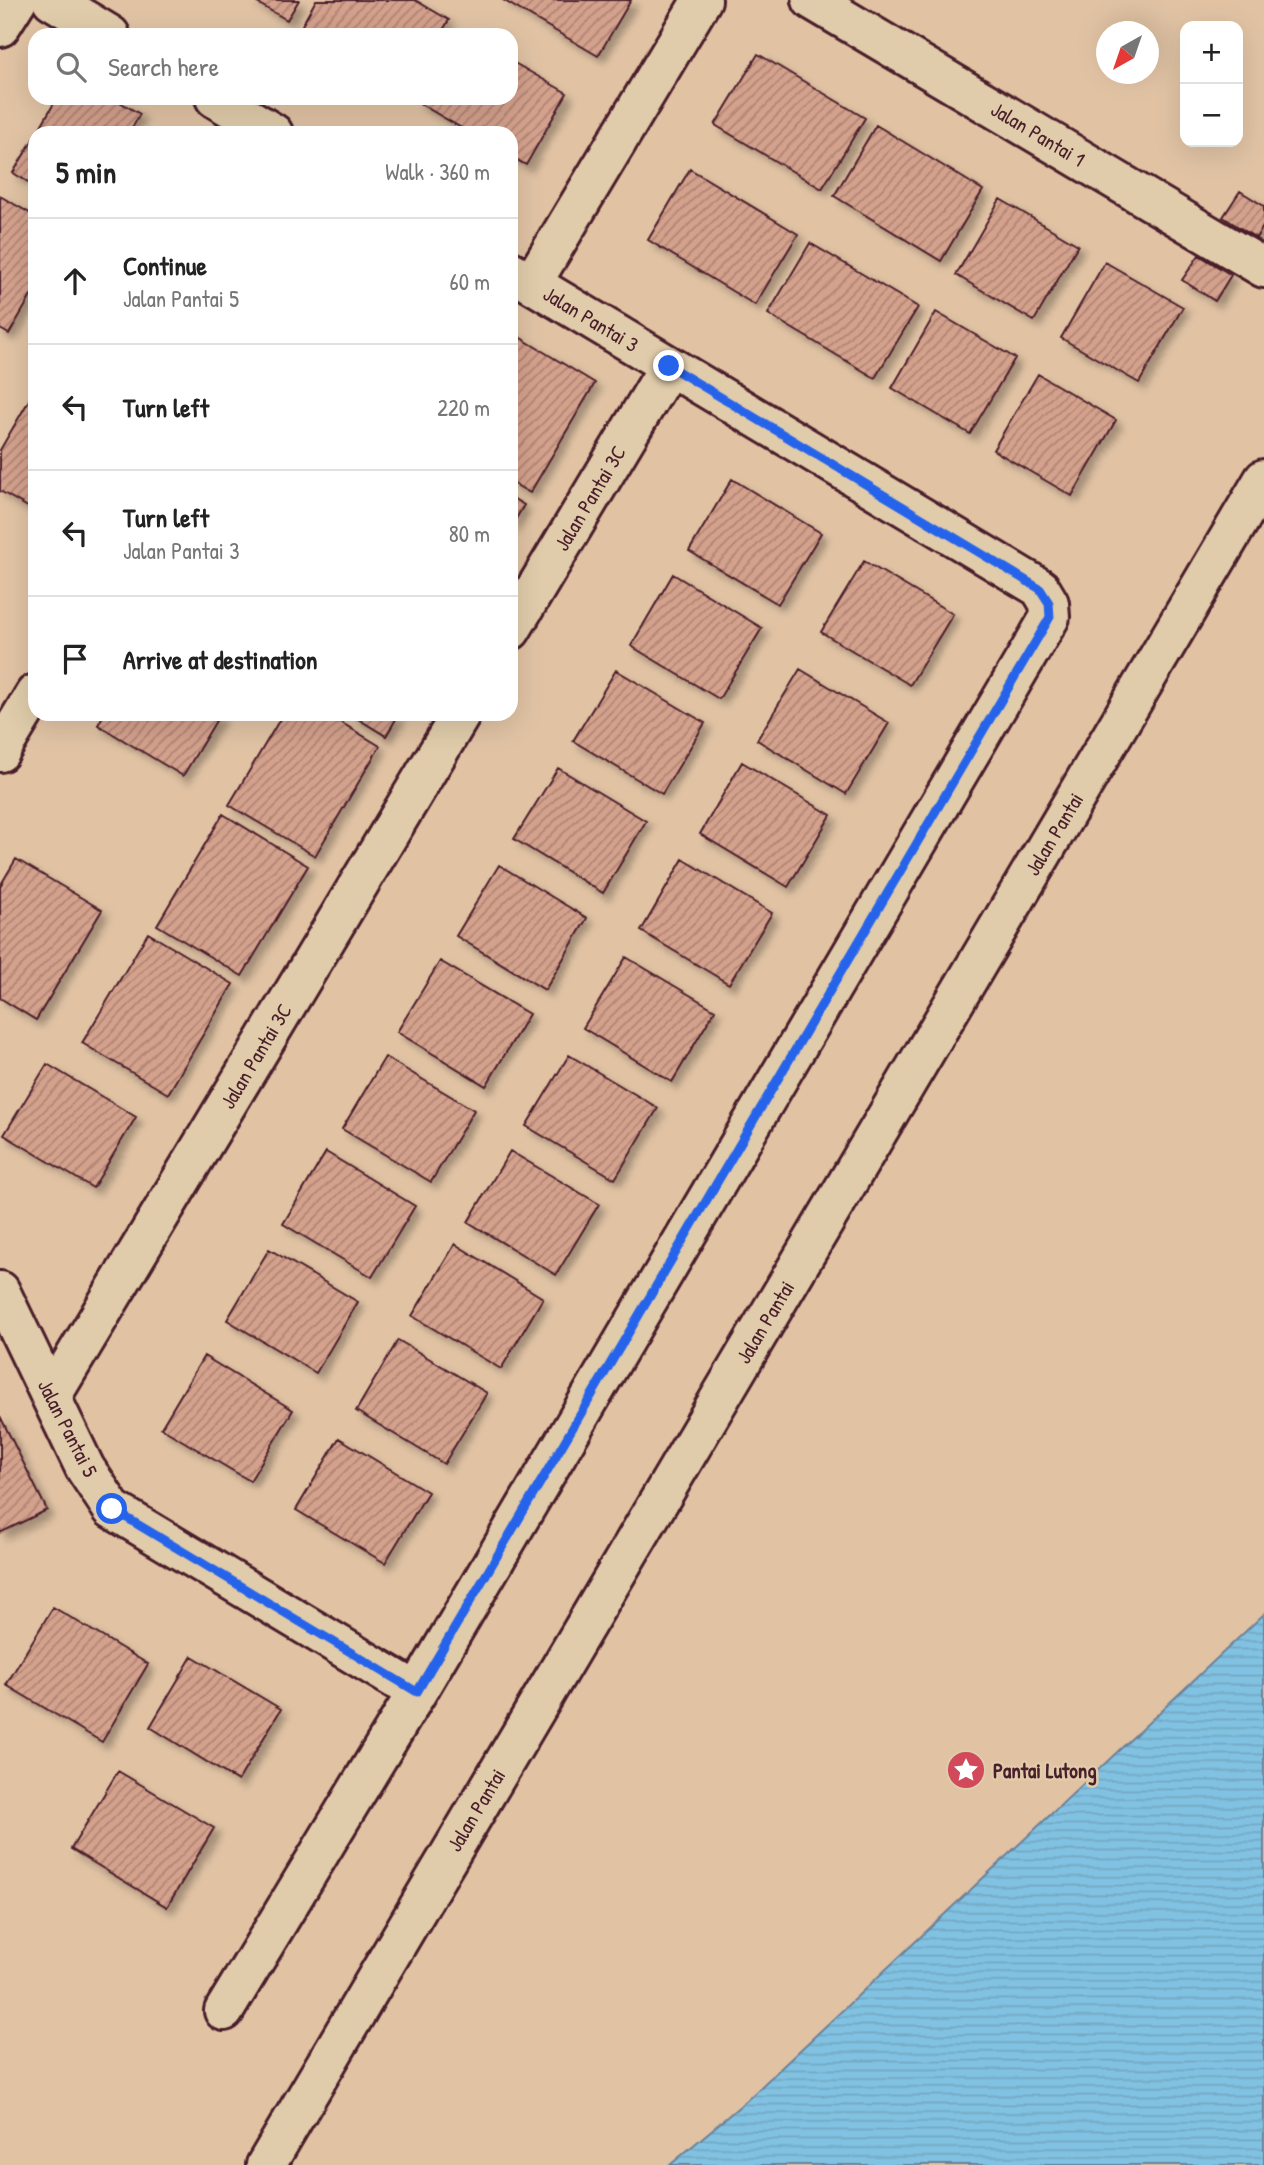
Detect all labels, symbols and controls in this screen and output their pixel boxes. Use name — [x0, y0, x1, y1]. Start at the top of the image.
north arrow — [1096, 21, 1159, 84]
map controls — [1180, 21, 1243, 147]
button: + — [1180, 21, 1243, 84]
search box — [28, 28, 518, 105]
icon: search — [52, 48, 90, 86]
text: Search here — [108, 49, 219, 84]
button: − — [1180, 84, 1243, 147]
street label: Jalan Pantai 1 — [986, 95, 1090, 173]
text: 5 min — [56, 152, 116, 192]
text: Walk · 360 m — [385, 156, 490, 187]
text: Continue — [123, 248, 207, 283]
icon: ahead — [56, 262, 94, 300]
text: 60 m — [450, 266, 490, 297]
street label: Jalan Pantai 3 — [538, 279, 644, 359]
text: Jalan Pantai 5 — [123, 283, 239, 314]
route end — [653, 350, 684, 381]
icon: left — [56, 388, 94, 426]
text: Turn left — [123, 390, 209, 425]
text: 220 m — [437, 392, 490, 423]
street label: Jalan Pantai 3C — [547, 440, 633, 556]
text: Turn left — [123, 500, 209, 535]
icon: left — [56, 514, 94, 552]
text: 80 m — [449, 518, 490, 549]
text: Jalan Pantai 3 — [123, 535, 240, 566]
icon: arrive — [56, 640, 94, 678]
text: Arrive at destination — [123, 642, 318, 677]
street label: Jalan Pantai — [1018, 787, 1090, 881]
street label: Jalan Pantai 3C — [213, 998, 299, 1114]
street label: Jalan Pantai — [729, 1275, 801, 1369]
street label: Jalan Pantai 5 — [31, 1374, 105, 1482]
route start — [96, 1493, 127, 1524]
place icon: Pantai Lutong — [945, 1749, 987, 1791]
place label: Pantai Lutong — [993, 1756, 1097, 1786]
street label: Jalan Pantai — [440, 1763, 512, 1857]

